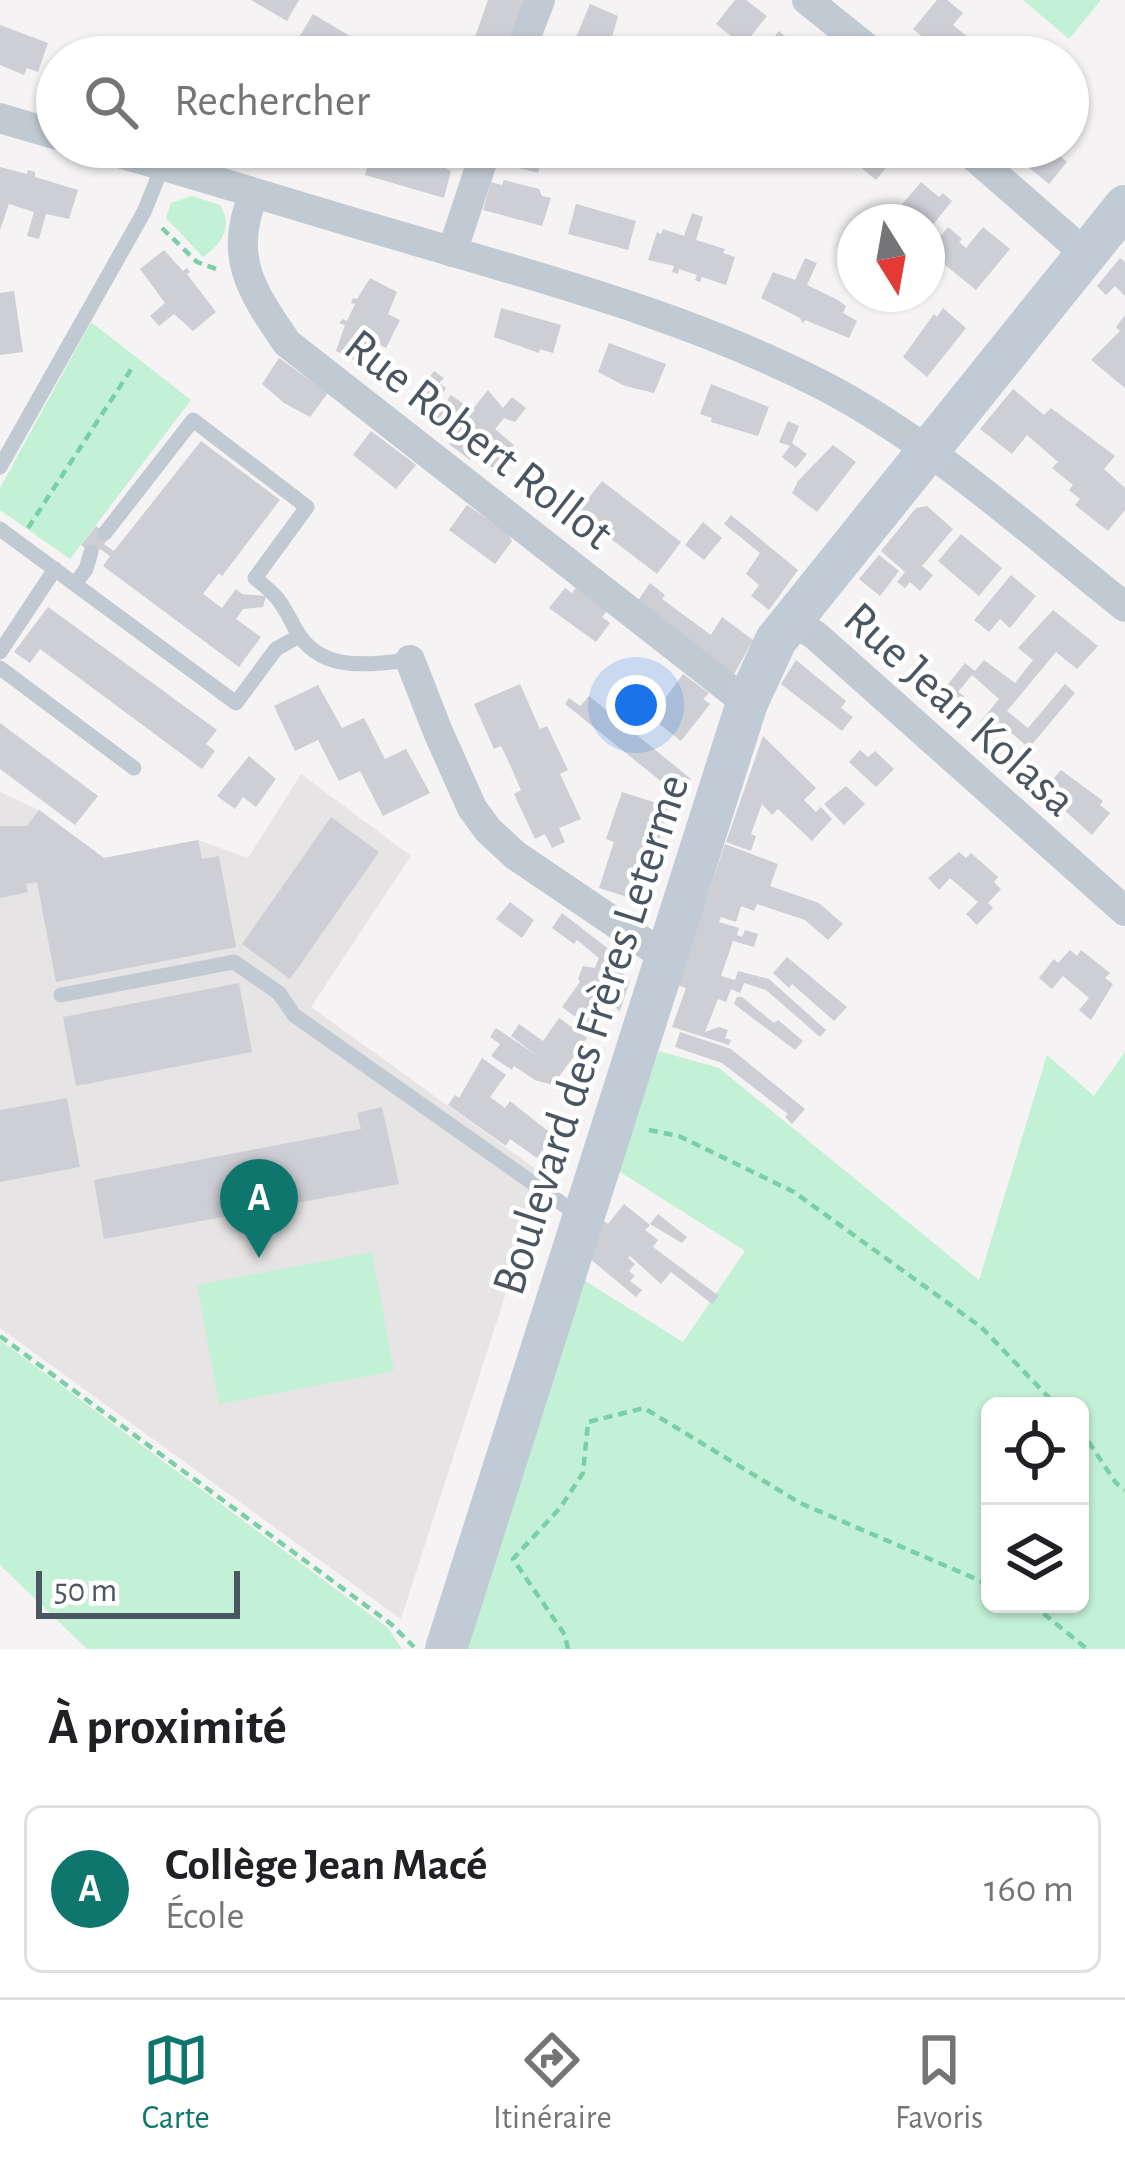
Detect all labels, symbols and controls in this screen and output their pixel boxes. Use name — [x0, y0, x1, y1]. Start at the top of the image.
search box — [36, 36, 1089, 168]
icon: search — [78, 69, 144, 135]
text: Rechercher — [174, 79, 370, 124]
north arrow — [837, 204, 945, 312]
street label: Rue Robert Rollot — [335, 321, 621, 559]
street label: Rue Jean Kolasa — [834, 594, 1084, 826]
your location — [606, 675, 666, 735]
street label: Boulevard des Frères Leterme — [485, 769, 699, 1301]
pin: A — [220, 1159, 298, 1258]
map controls — [981, 1397, 1089, 1613]
button: locate — [981, 1397, 1089, 1505]
button: layers — [981, 1505, 1089, 1613]
scale bar — [36, 1565, 240, 1618]
text: 50 m — [54, 1575, 117, 1608]
text: À proximité — [48, 1702, 287, 1753]
text: Collège Jean Macé — [165, 1843, 488, 1888]
text: A — [78, 1870, 102, 1909]
text: 160 m — [984, 1870, 1074, 1909]
text: École — [165, 1897, 245, 1936]
tab: Carte — [142, 2027, 210, 2139]
tab: Itinéraire — [493, 2027, 612, 2139]
tab: Favoris — [895, 2027, 983, 2139]

